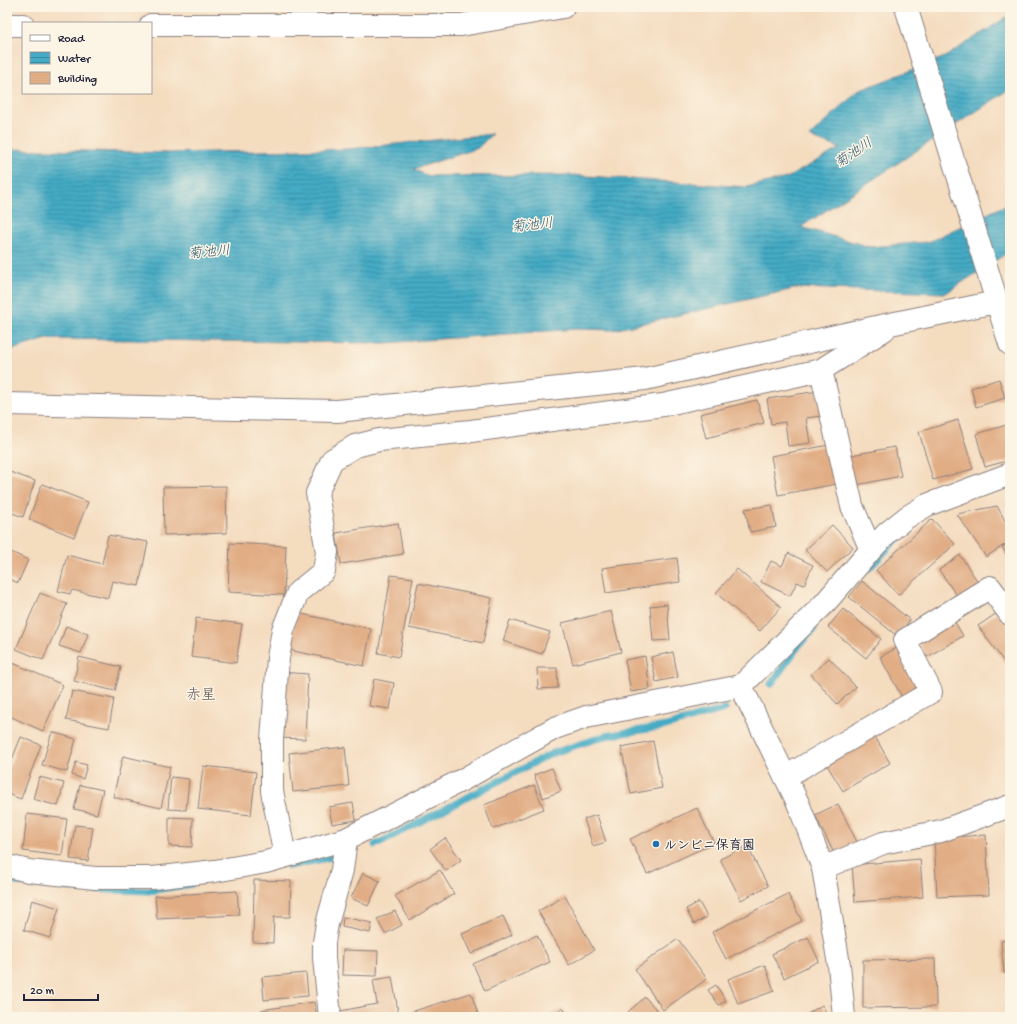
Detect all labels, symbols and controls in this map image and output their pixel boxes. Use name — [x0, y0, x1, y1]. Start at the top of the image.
legend — [22, 22, 152, 94]
text: Road — [58, 33, 85, 47]
text: Water — [58, 53, 92, 67]
text: Building — [57, 73, 97, 87]
water label: 菊池川 — [832, 134, 877, 173]
water label: 菊池川 — [510, 215, 554, 237]
water label: 菊池川 — [187, 242, 231, 264]
district label: 赤星 — [186, 686, 216, 705]
place label: ルンビニ保育園 — [664, 838, 755, 854]
marker: ルンビニ保育園 — [651, 839, 661, 849]
scale bar — [24, 976, 98, 1002]
text: 20 m — [30, 985, 55, 999]

